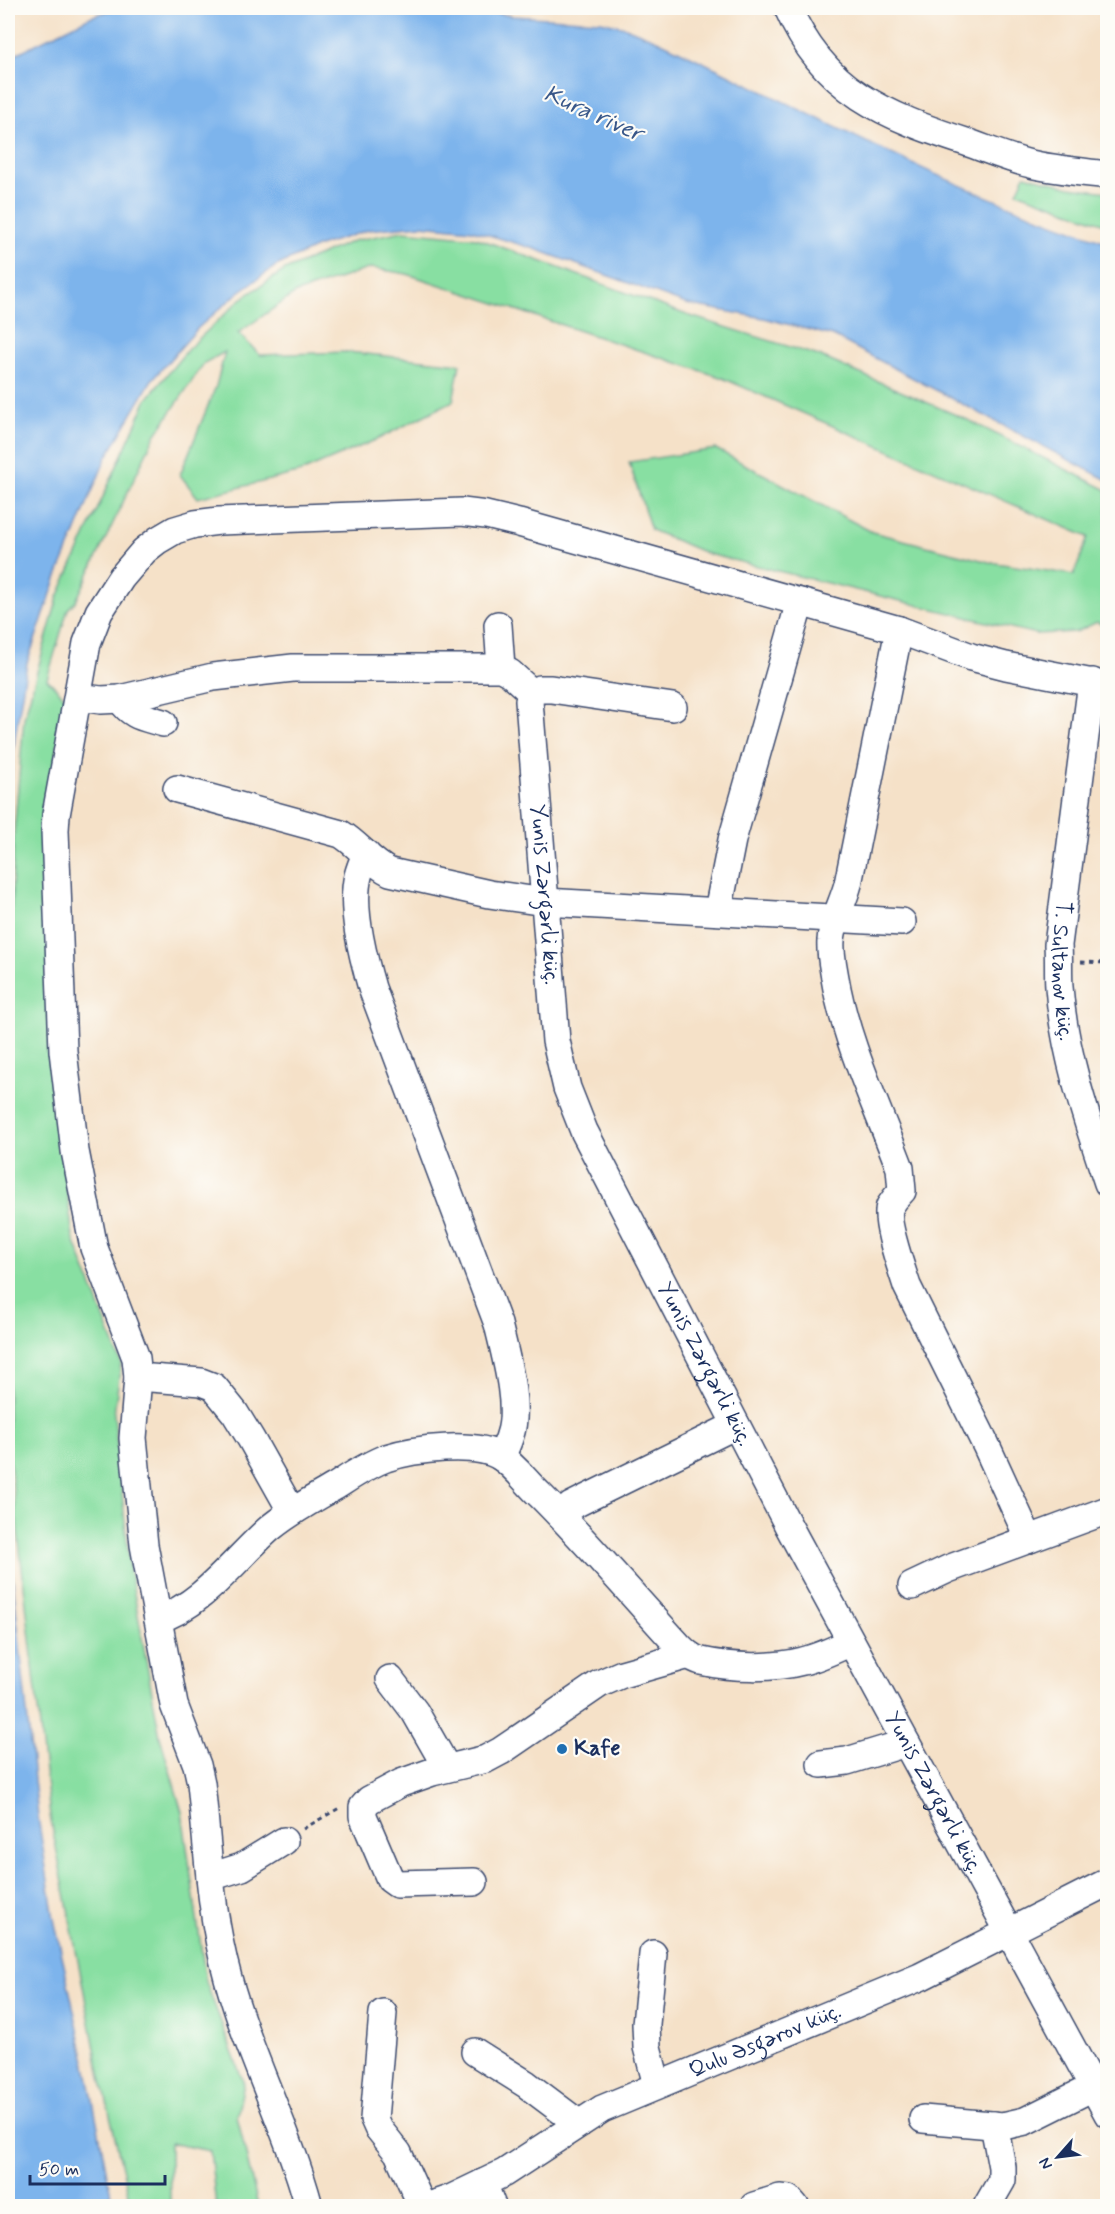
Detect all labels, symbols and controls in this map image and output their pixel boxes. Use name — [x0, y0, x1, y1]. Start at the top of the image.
water label: Kura river — [539, 78, 650, 151]
street label: Yunis Zərgərli küç. — [523, 803, 565, 986]
street label: T. Sultanov küç. — [1044, 899, 1080, 1043]
street label: Yunis Zərgərli küç. — [651, 1277, 759, 1451]
street label: Yunis Zərgərli küç. — [878, 1707, 989, 1879]
place label: Kafe — [574, 1735, 620, 1763]
marker: Kafe — [555, 1742, 569, 1756]
street label: Qulu Əsgərov küç. — [685, 1997, 846, 2085]
north arrow — [1028, 2127, 1088, 2187]
scale bar — [30, 2148, 165, 2186]
text: N — [1034, 2154, 1058, 2173]
text: 50 m — [39, 2158, 79, 2182]

